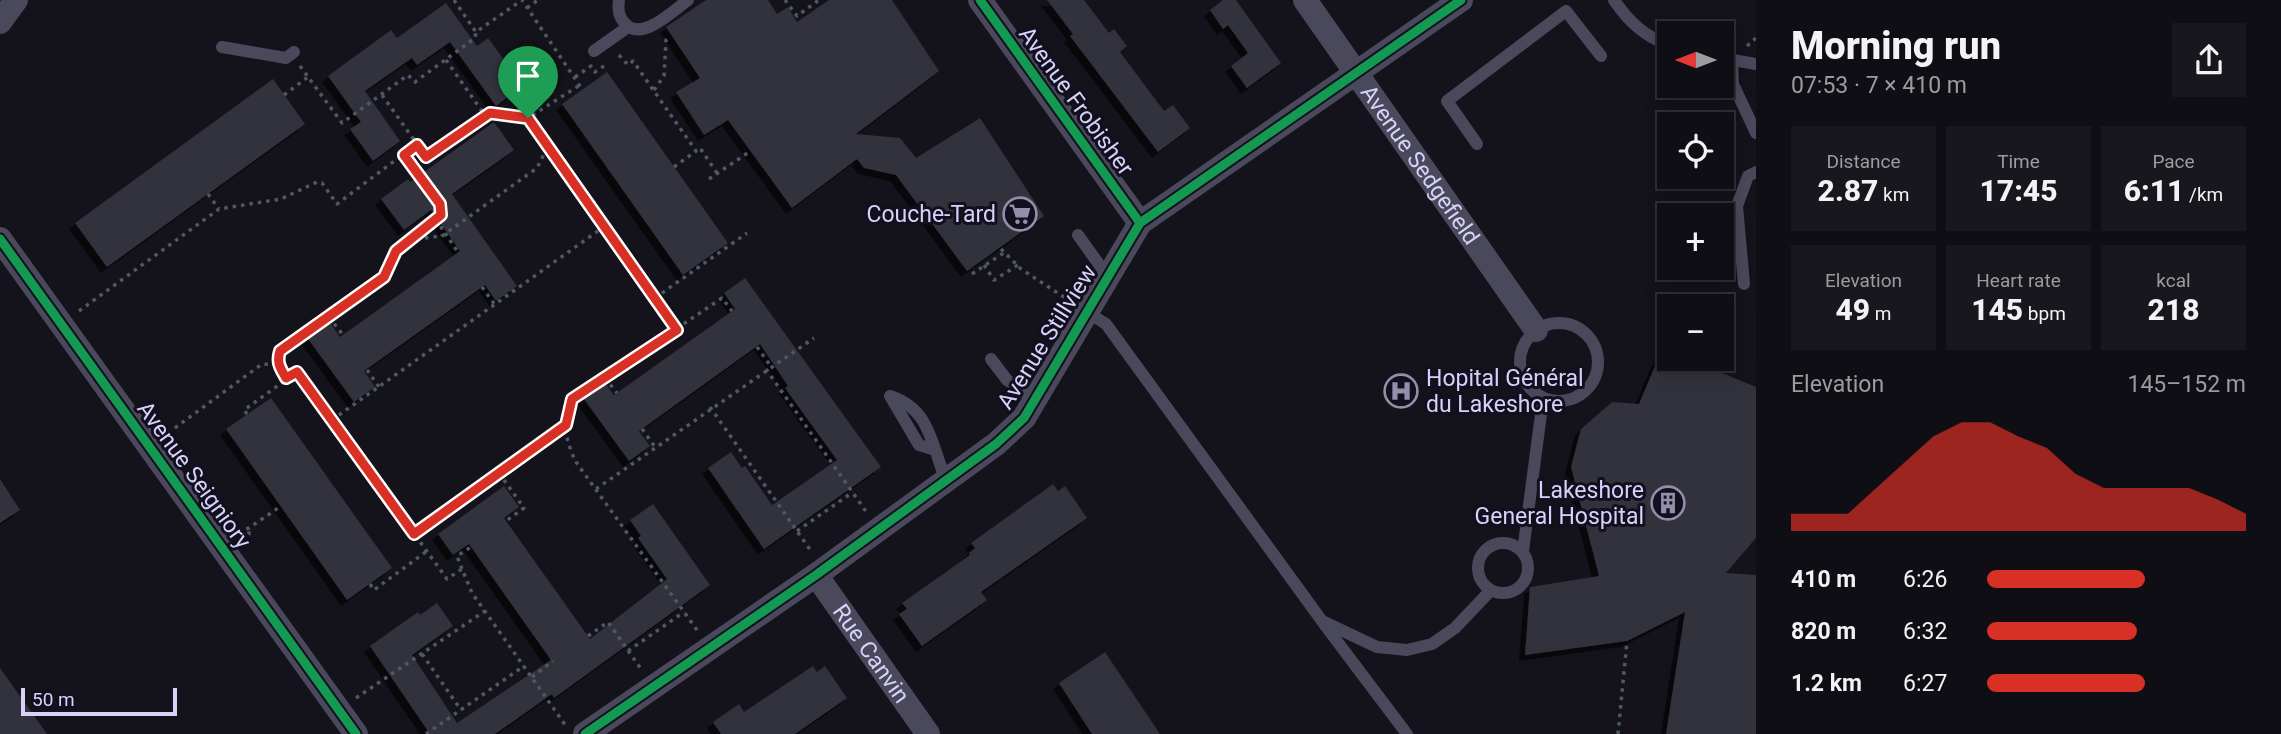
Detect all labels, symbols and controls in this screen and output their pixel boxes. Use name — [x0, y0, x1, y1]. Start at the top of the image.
street label: Avenue Frobisher — [1013, 21, 1139, 181]
north arrow — [1657, 21, 1734, 98]
map controls — [1657, 21, 1734, 371]
button: share — [2172, 23, 2246, 97]
text: Morning run — [1791, 24, 2001, 68]
pin — [498, 46, 558, 118]
icon: arrive — [509, 57, 547, 95]
text: 07:53 · 7 × 410 m — [1791, 72, 1967, 99]
street label: Avenue Sedgefield — [1355, 80, 1485, 250]
button: locate — [1657, 112, 1734, 189]
text: Distance — [1827, 150, 1900, 173]
text: Time — [1997, 150, 2040, 173]
text: Pace — [2152, 150, 2195, 173]
text: 2.87 — [1818, 173, 1878, 208]
text: 17:45 — [1980, 173, 2057, 208]
text: 6:11 — [2124, 173, 2184, 208]
text: km — [1878, 183, 1909, 206]
text: /km — [2184, 183, 2223, 206]
supermarket icon: Couche-Tard — [1001, 195, 1039, 233]
place label: Couche-Tard — [866, 201, 996, 228]
button: + — [1657, 203, 1734, 280]
street label: Avenue Stillview — [992, 260, 1102, 414]
text: Elevation — [1825, 269, 1902, 292]
text: Heart rate — [1976, 269, 2061, 292]
text: kcal — [2156, 269, 2191, 292]
text: 49 — [1836, 292, 1870, 327]
text: 145 — [1971, 292, 2023, 327]
text: 218 — [2148, 292, 2199, 327]
button: − — [1657, 294, 1734, 371]
text: m — [1870, 302, 1891, 325]
text: bpm — [2023, 302, 2066, 325]
place label: Hopital Général du Lakeshore — [1426, 365, 1584, 418]
text: Elevation — [1791, 371, 1884, 398]
text: 145–152 m — [2127, 371, 2246, 398]
hospital icon: Hopital Général du Lakeshore — [1382, 372, 1420, 410]
street label: Avenue Seigniory — [131, 396, 257, 554]
place label: Lakeshore General Hospital — [1475, 477, 1644, 530]
building icon: Lakeshore General Hospital — [1649, 484, 1687, 522]
text: 410 m — [1791, 566, 1856, 593]
text: 6:26 — [1903, 566, 1947, 593]
street label: Rue Canvin — [827, 599, 915, 708]
text: 820 m — [1791, 618, 1856, 645]
text: 6:32 — [1903, 618, 1947, 645]
text: 1.2 km — [1791, 670, 1862, 697]
text: 6:27 — [1903, 670, 1947, 697]
scale bar — [21, 685, 177, 717]
text: 50 m — [32, 688, 75, 711]

